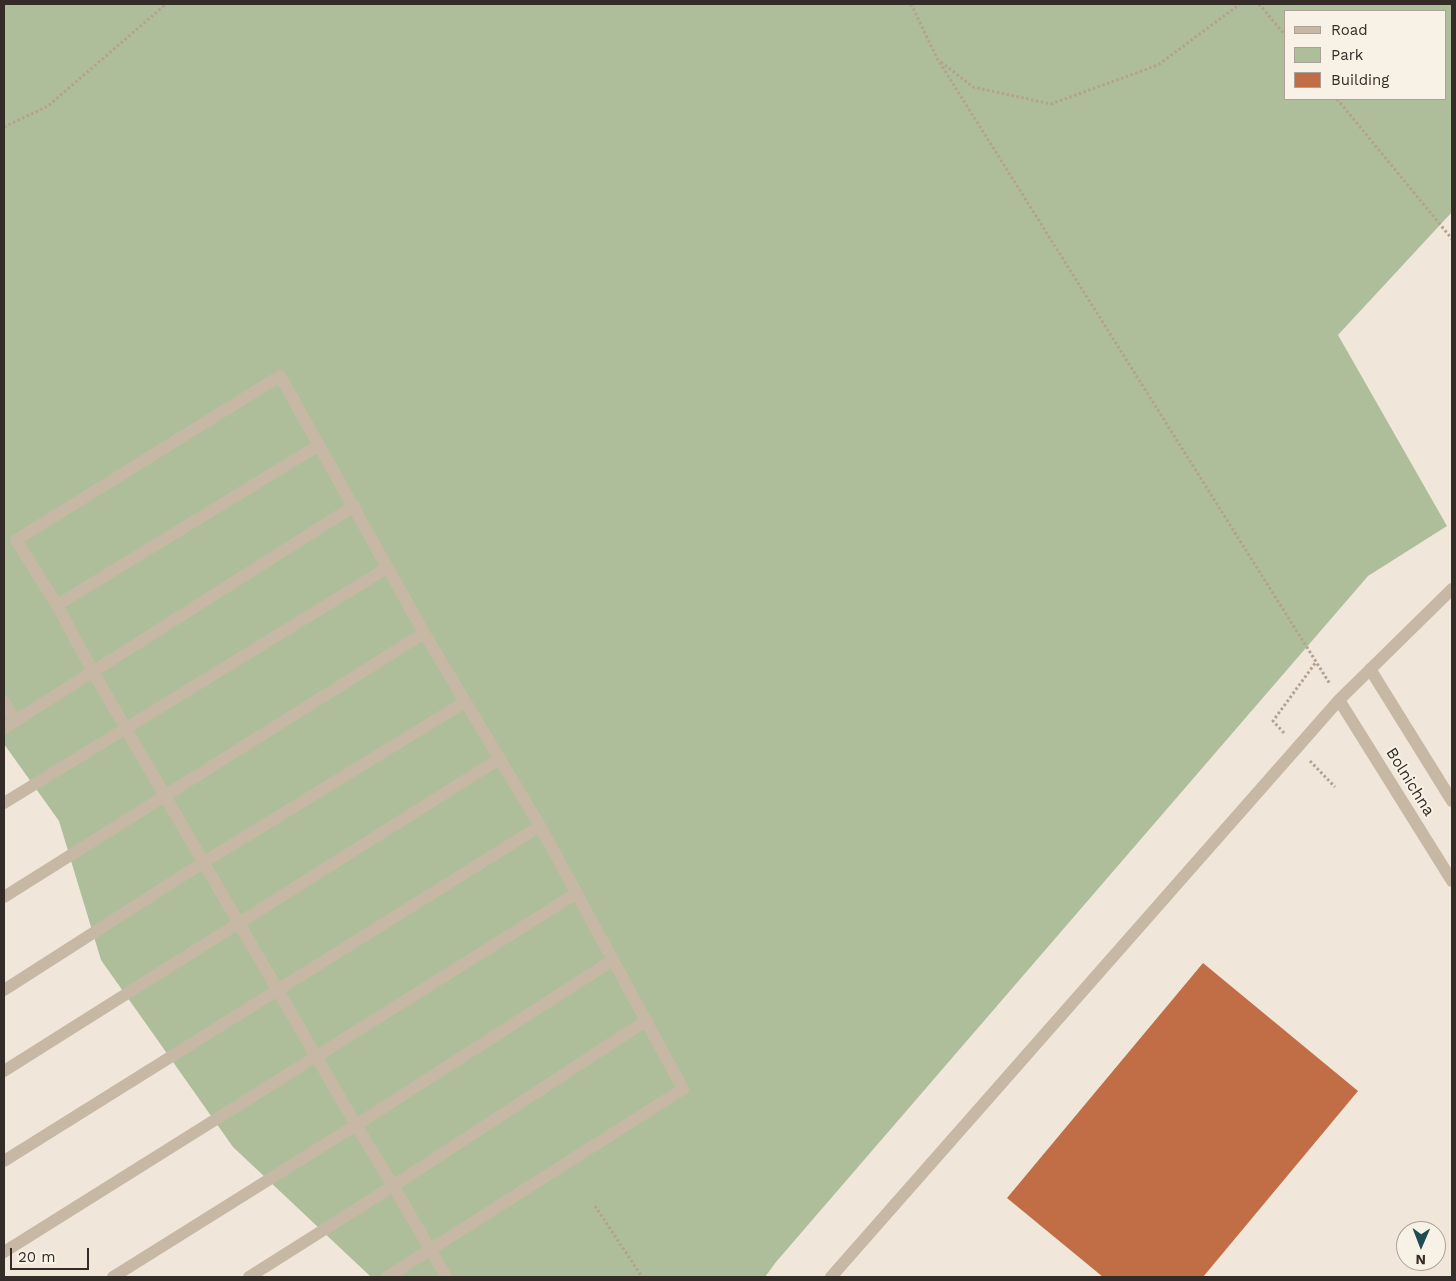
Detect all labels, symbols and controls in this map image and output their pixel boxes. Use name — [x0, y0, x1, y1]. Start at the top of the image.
legend — [1284, 10, 1446, 100]
text: Road — [1331, 21, 1368, 39]
text: Park — [1331, 46, 1363, 64]
text: Building — [1331, 71, 1389, 89]
street label: Bolnichna — [1381, 744, 1439, 820]
north arrow — [1396, 1221, 1446, 1271]
scale bar — [12, 1238, 91, 1270]
text: 20 m — [18, 1248, 56, 1266]
text: N — [1415, 1252, 1426, 1268]

